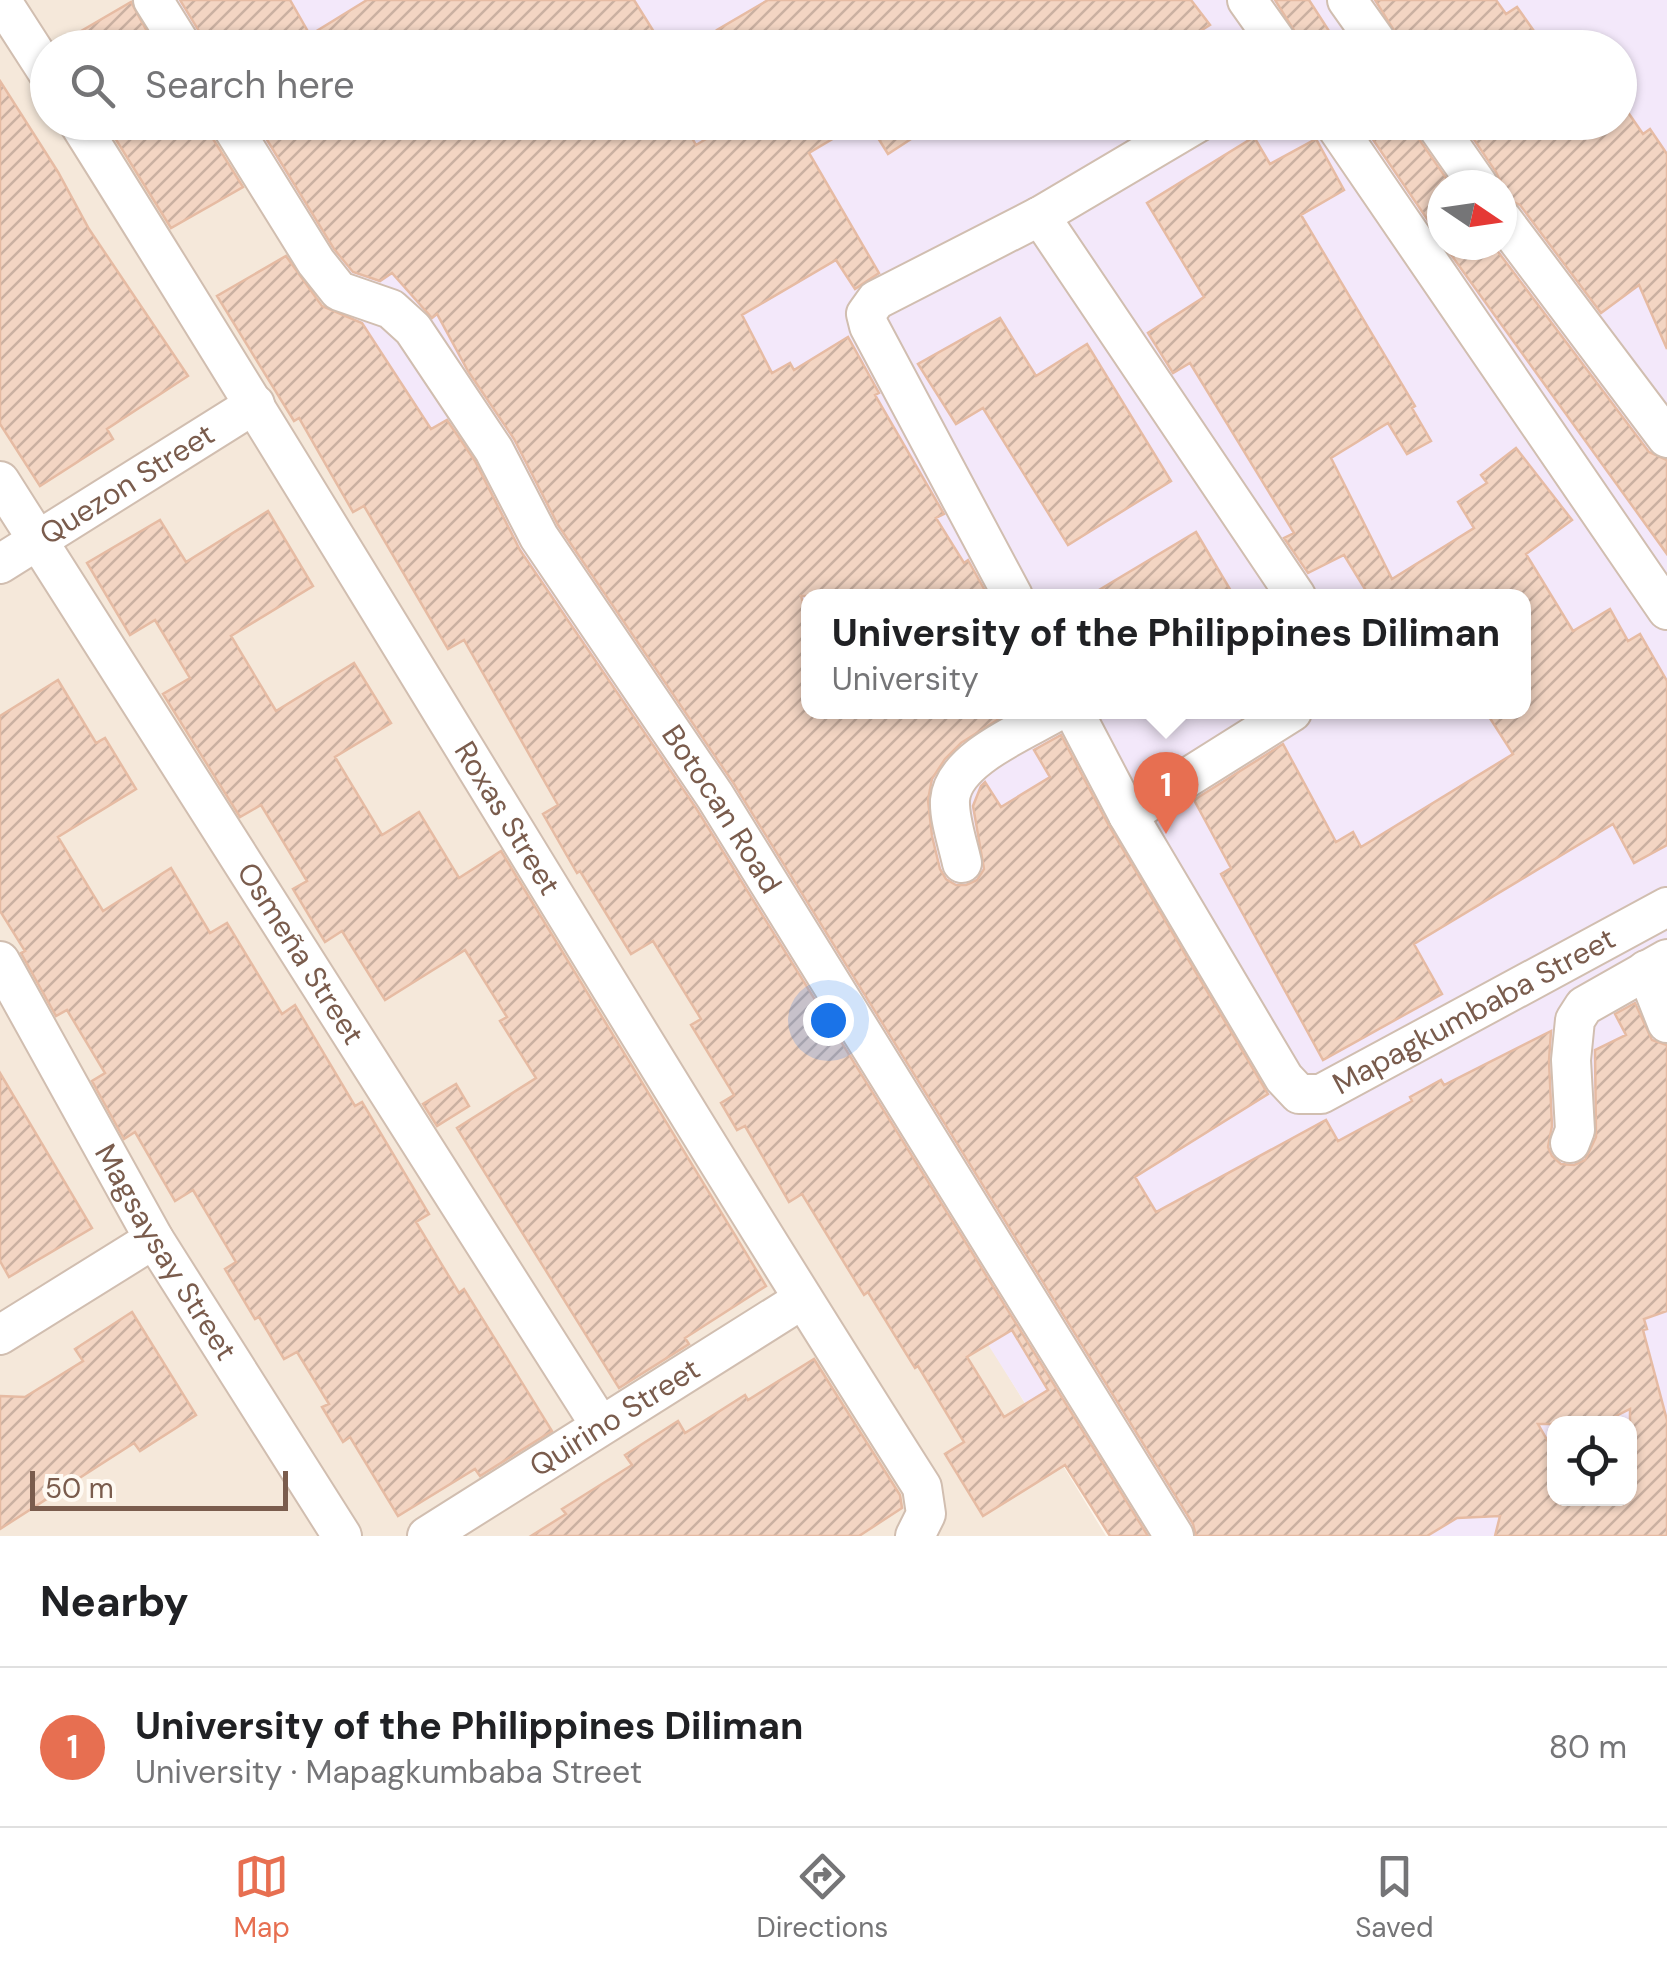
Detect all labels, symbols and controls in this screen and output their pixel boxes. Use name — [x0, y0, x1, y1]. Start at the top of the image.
search box — [30, 30, 1637, 140]
icon: search — [65, 58, 120, 113]
text: Search here — [145, 60, 355, 110]
north arrow — [1427, 170, 1517, 260]
street label: Quezon Street — [32, 414, 222, 553]
popup — [801, 589, 1531, 719]
text: University of the Philippines Diliman — [832, 608, 1500, 658]
text: University — [832, 658, 979, 700]
street label: Botocan Road — [653, 717, 791, 901]
street label: Roxas Street — [446, 734, 570, 902]
pin: 1 — [1134, 752, 1198, 834]
street label: Osmeña Street — [228, 855, 373, 1052]
street label: Mapagkumbaba Street — [1326, 919, 1622, 1103]
your location — [803, 995, 854, 1046]
street label: Magsaysay Street — [86, 1137, 246, 1368]
street label: Quirino Street — [522, 1349, 707, 1485]
map controls — [1547, 1416, 1637, 1506]
button: locate — [1547, 1416, 1637, 1506]
scale bar — [30, 1466, 288, 1510]
text: 50 m — [45, 1470, 114, 1507]
text: Nearby — [40, 1574, 189, 1629]
text: University of the Philippines Diliman — [135, 1701, 804, 1751]
text: 1 — [67, 1726, 78, 1768]
text: 80 m — [1549, 1726, 1627, 1768]
text: University · Mapagkumbaba Street — [135, 1751, 642, 1793]
tab: Map — [233, 1849, 290, 1946]
tab: Directions — [757, 1849, 888, 1946]
tab: Saved — [1355, 1849, 1434, 1946]

